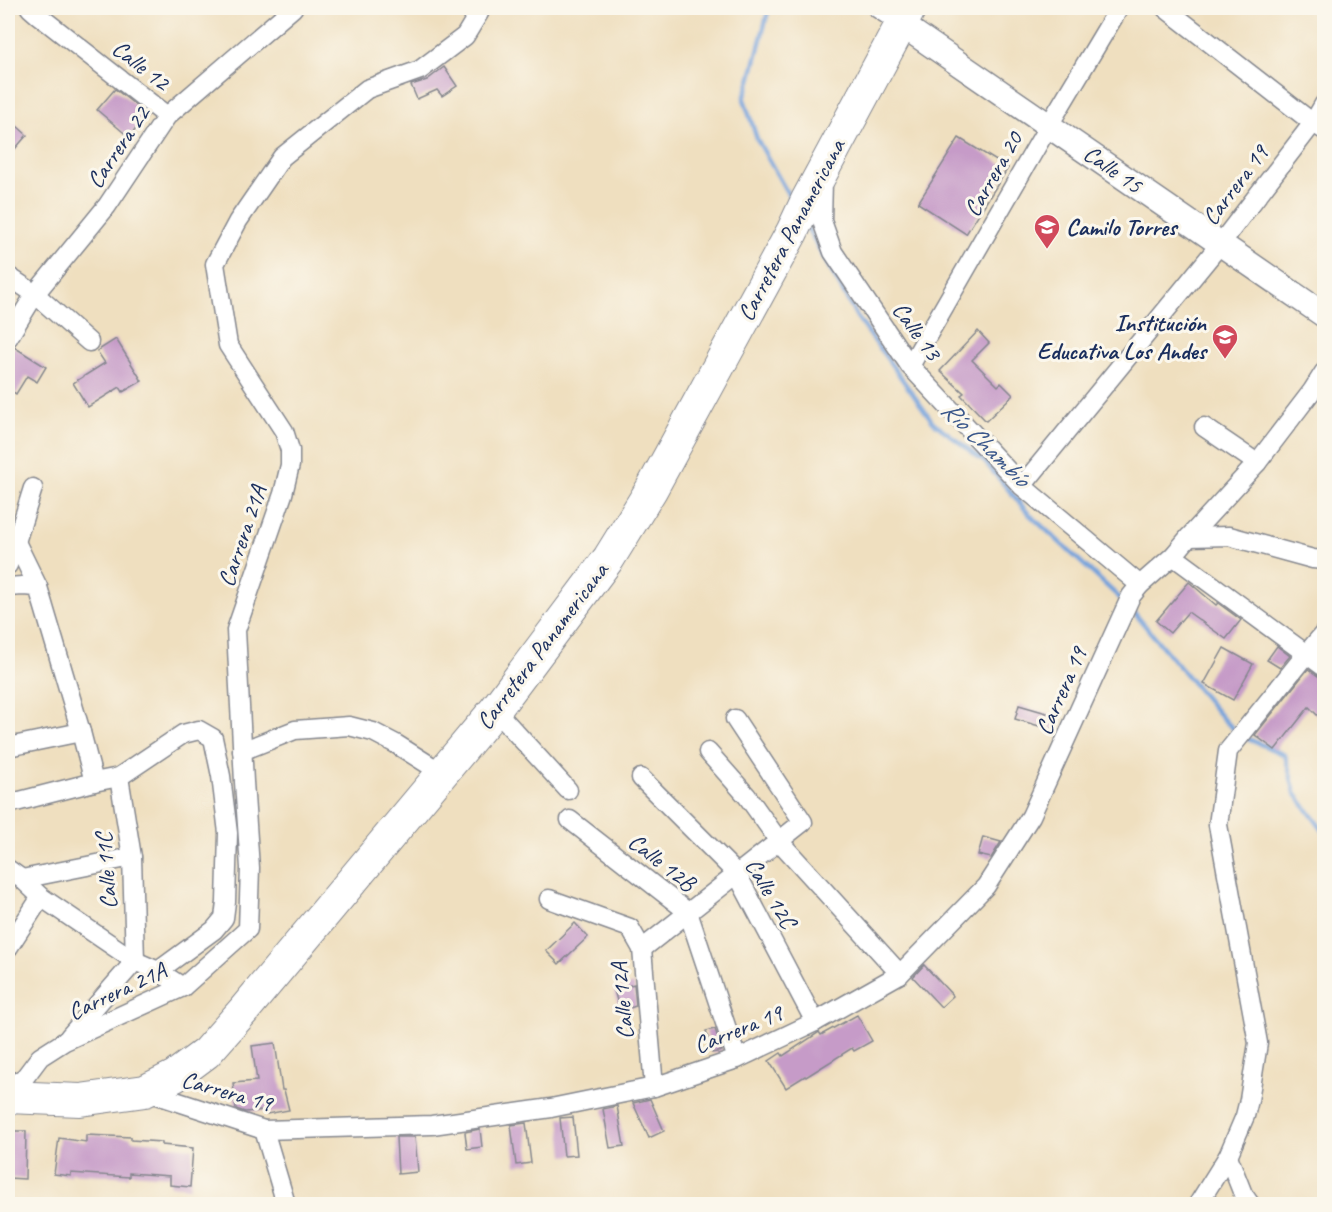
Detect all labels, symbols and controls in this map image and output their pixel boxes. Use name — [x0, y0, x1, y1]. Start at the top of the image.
street label: Calle 12 — [106, 33, 178, 98]
street label: Carrera 22 — [80, 98, 158, 194]
street label: Carrera 20 — [957, 124, 1030, 222]
street label: Carretera Panamericana — [730, 133, 852, 326]
street label: Carrera 19 — [1195, 137, 1276, 231]
street label: Calle 15 — [1078, 138, 1149, 201]
school or university icon: Camilo Torres — [1032, 212, 1062, 250]
place label: Camilo Torres — [1066, 212, 1179, 242]
street label: Calle 13 — [886, 296, 950, 368]
place label: Institución Educativa Los Andes — [1037, 308, 1209, 366]
school or university icon: Institución Educativa Los Andes — [1210, 322, 1240, 360]
water label: Río Chambío — [935, 393, 1040, 496]
street label: Carrera 21A — [211, 481, 274, 590]
street label: Carretera Panamericana — [469, 555, 616, 736]
street label: Carrera 19 — [1028, 641, 1094, 739]
street label: Calle 12B — [622, 826, 703, 899]
street label: Calle 11C — [88, 829, 124, 910]
street label: Calle 12C — [738, 853, 805, 936]
street label: Carrera 21A — [63, 955, 172, 1027]
street label: Calle 12A — [604, 960, 640, 1041]
street label: Carrera 19 — [689, 997, 789, 1060]
street label: Carrera 19 — [178, 1064, 278, 1119]

